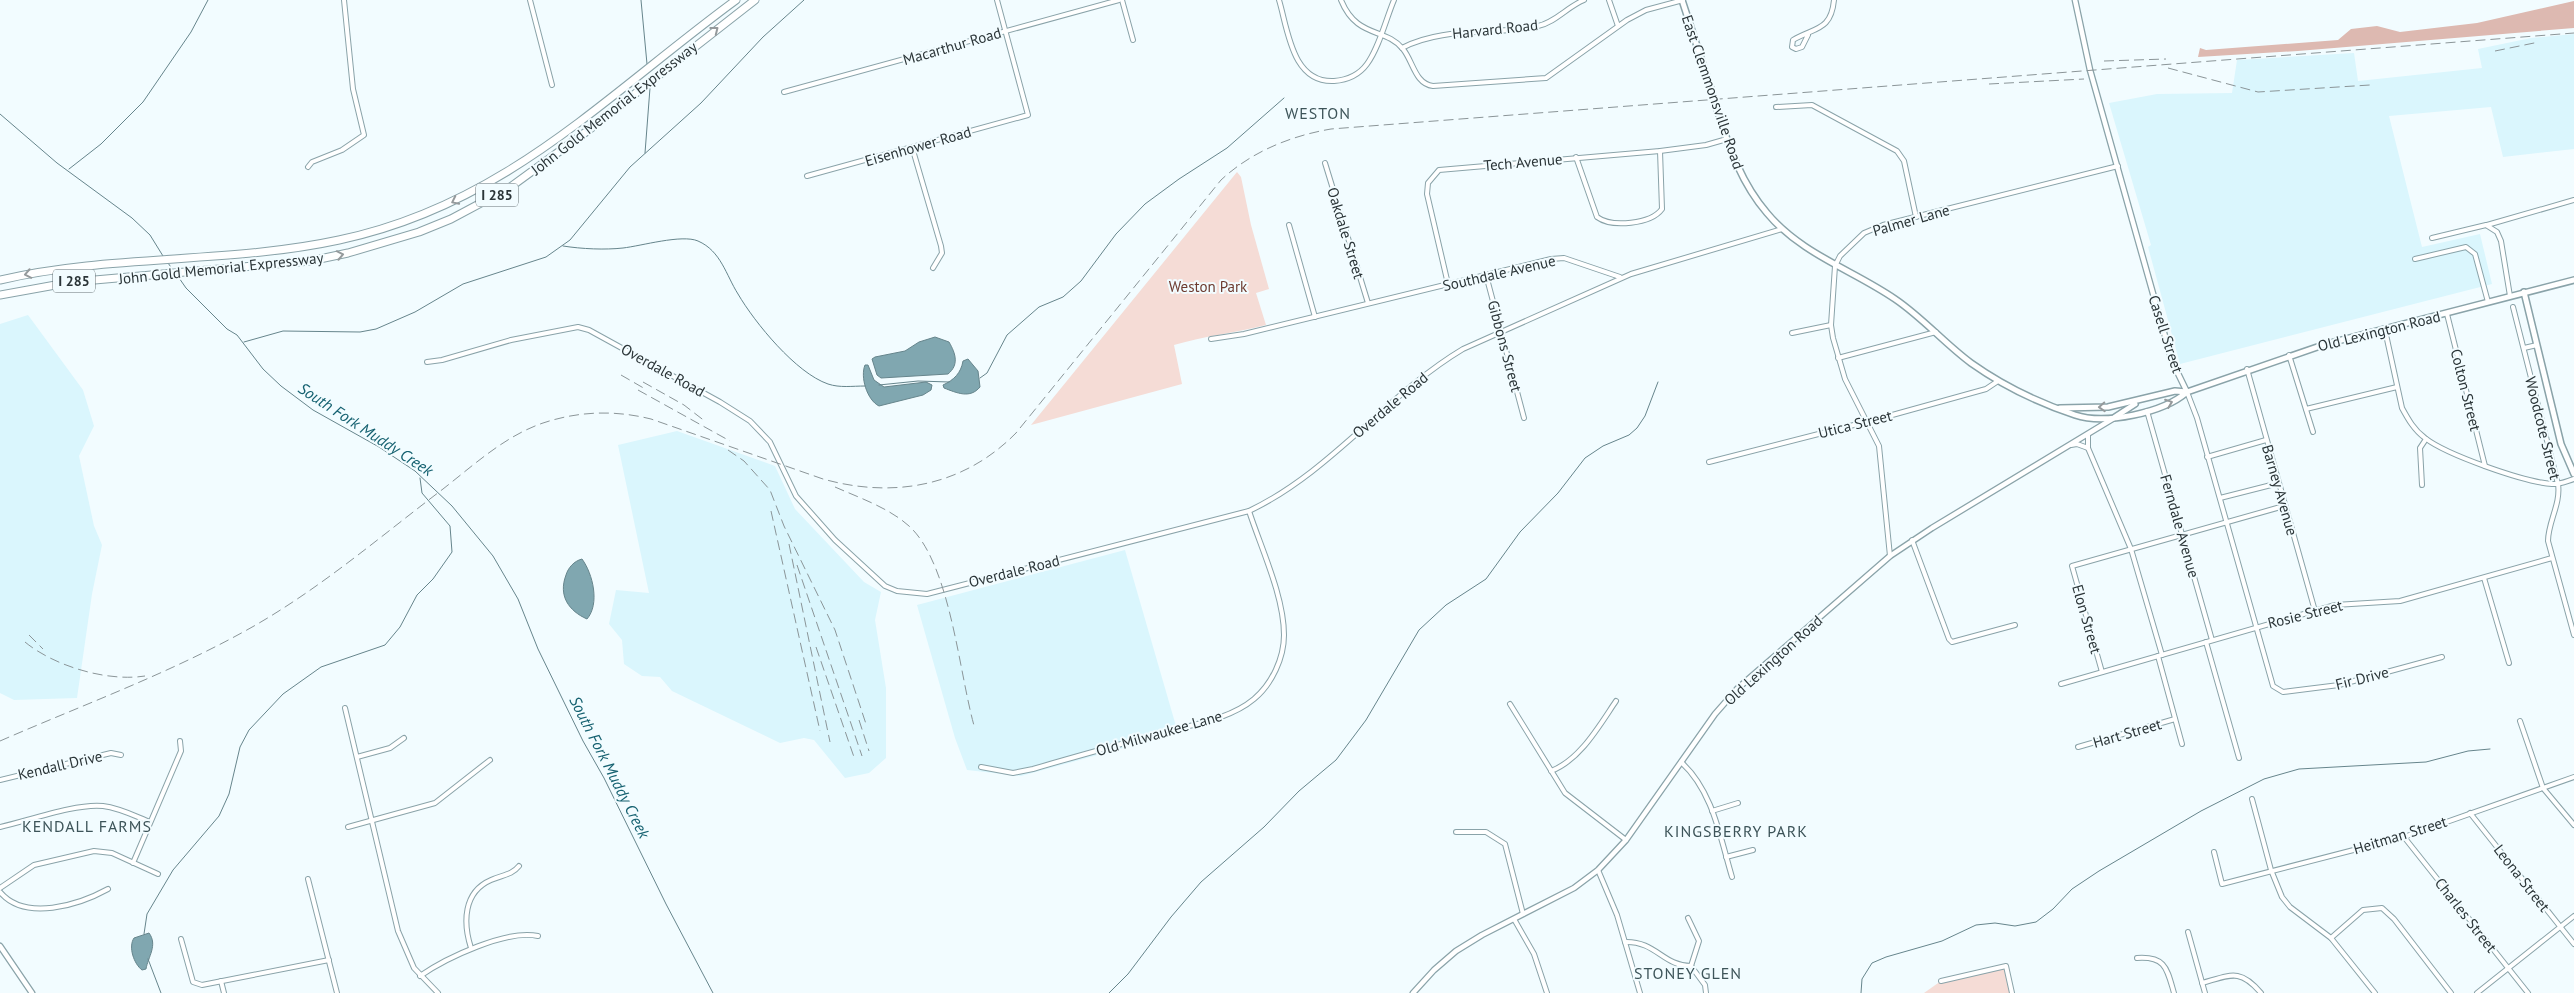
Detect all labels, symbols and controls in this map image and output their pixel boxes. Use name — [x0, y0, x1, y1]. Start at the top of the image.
street label: East Clemmonsville Road — [1678, 12, 1748, 172]
street label: Harvard Road — [1451, 15, 1539, 43]
street label: Macarthur Road — [901, 23, 1003, 69]
one-way arrow — [709, 28, 718, 36]
street label: John Gold Memorial Expressway — [526, 37, 701, 179]
district label: WESTON — [1285, 103, 1351, 123]
street label: Eisenhower Road — [863, 122, 973, 170]
street label: Tech Avenue — [1483, 149, 1563, 175]
road number: I 285 — [476, 184, 518, 206]
street label: Oakdale Street — [1323, 185, 1369, 281]
one-way arrow — [451, 195, 460, 205]
street label: Palmer Lane — [1870, 200, 1952, 240]
street label: John Gold Memorial Expressway — [117, 248, 324, 288]
one-way arrow — [335, 250, 344, 261]
street label: Southdale Avenue — [1441, 251, 1557, 295]
one-way arrow — [24, 268, 33, 278]
road number: I 285 — [53, 270, 95, 292]
park label: Weston Park — [1169, 277, 1248, 296]
street label: Casell Street — [2144, 293, 2188, 375]
street label: Gibbons Street — [1484, 298, 1526, 394]
street label: Old Lexington Road — [2316, 307, 2442, 355]
street label: Overdale Road — [618, 339, 708, 401]
street label: Colton Street — [2447, 347, 2485, 433]
street label: Overdale Road — [1348, 368, 1432, 442]
street label: Woodcote Street — [2521, 375, 2565, 481]
water label: South Fork Muddy Creek — [295, 378, 438, 481]
one-way arrow — [2164, 399, 2173, 409]
one-way arrow — [2098, 401, 2106, 412]
street label: Utica Street — [1816, 406, 1894, 442]
street label: Barney Avenue — [2258, 442, 2302, 538]
street label: Ferndale Avenue — [2156, 472, 2204, 580]
street label: Overdale Road — [967, 551, 1061, 591]
street label: Elon Street — [2068, 582, 2106, 656]
street label: Rosie Street — [2266, 596, 2344, 632]
street label: Old Lexington Road — [1720, 611, 1826, 709]
street label: Fir Drive — [2333, 662, 2391, 694]
water label: South Fork Muddy Creek — [565, 693, 655, 842]
street label: Old Milwaukee Lane — [1094, 706, 1224, 760]
street label: Hart Street — [2091, 714, 2163, 752]
street label: Kendall Drive — [16, 746, 104, 784]
street label: Heitman Street — [2351, 812, 2449, 858]
district label: KENDALL FARMS — [22, 816, 152, 836]
district label: KINGSBERRY PARK — [1664, 821, 1808, 841]
street label: Leona Street — [2490, 841, 2554, 915]
street label: Charles Street — [2431, 874, 2501, 956]
district label: STONEY GLEN — [1634, 963, 1742, 983]

